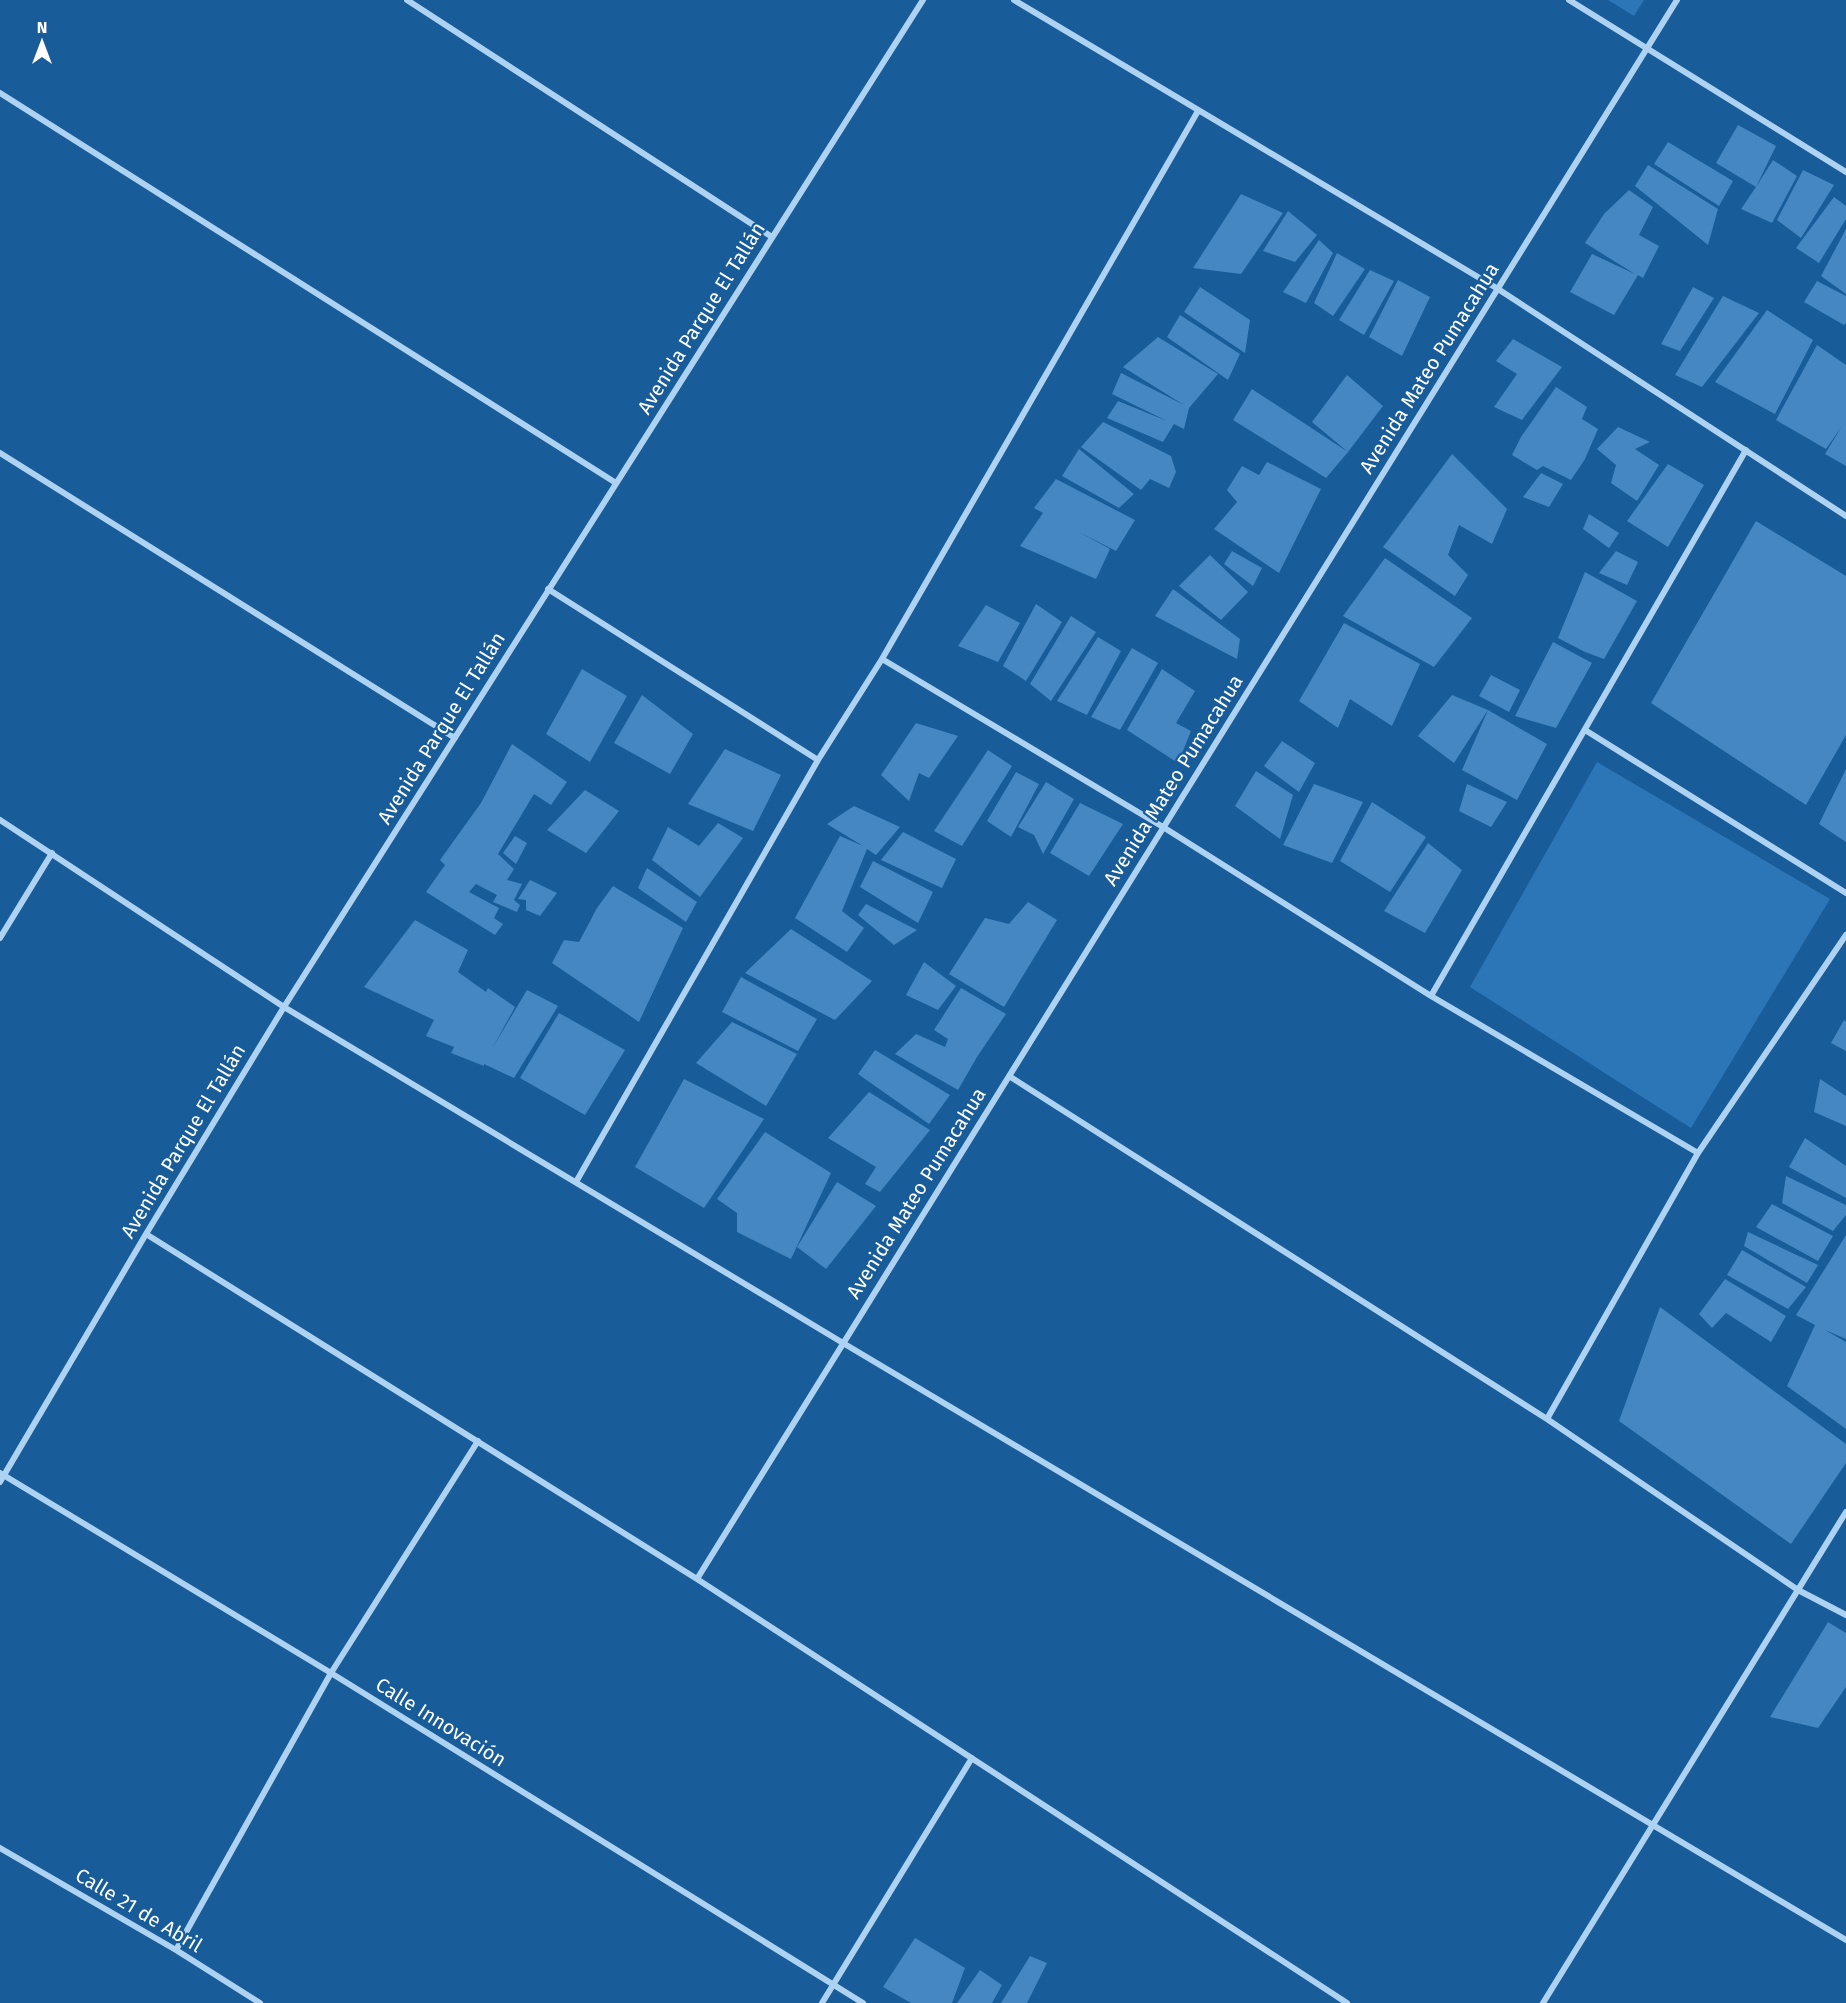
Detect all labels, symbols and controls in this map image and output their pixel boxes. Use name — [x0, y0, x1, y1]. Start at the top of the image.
north arrow — [12, 12, 72, 72]
text: N — [37, 18, 47, 37]
street label: Avenida Parque El Tallán — [632, 218, 770, 418]
street label: Avenida Mateo Pumacahua — [1354, 258, 1504, 478]
street label: Avenida Parque El Tallán — [372, 628, 510, 828]
street label: Avenida Mateo Pumacahua — [1098, 670, 1248, 890]
street label: Avenida Parque El Tallán — [116, 1040, 250, 1242]
street label: Avenida Mateo Pumacahua — [841, 1083, 991, 1303]
street label: Calle Innovación — [371, 1672, 511, 1772]
street label: Calle 21 de Abril — [71, 1863, 207, 1957]

